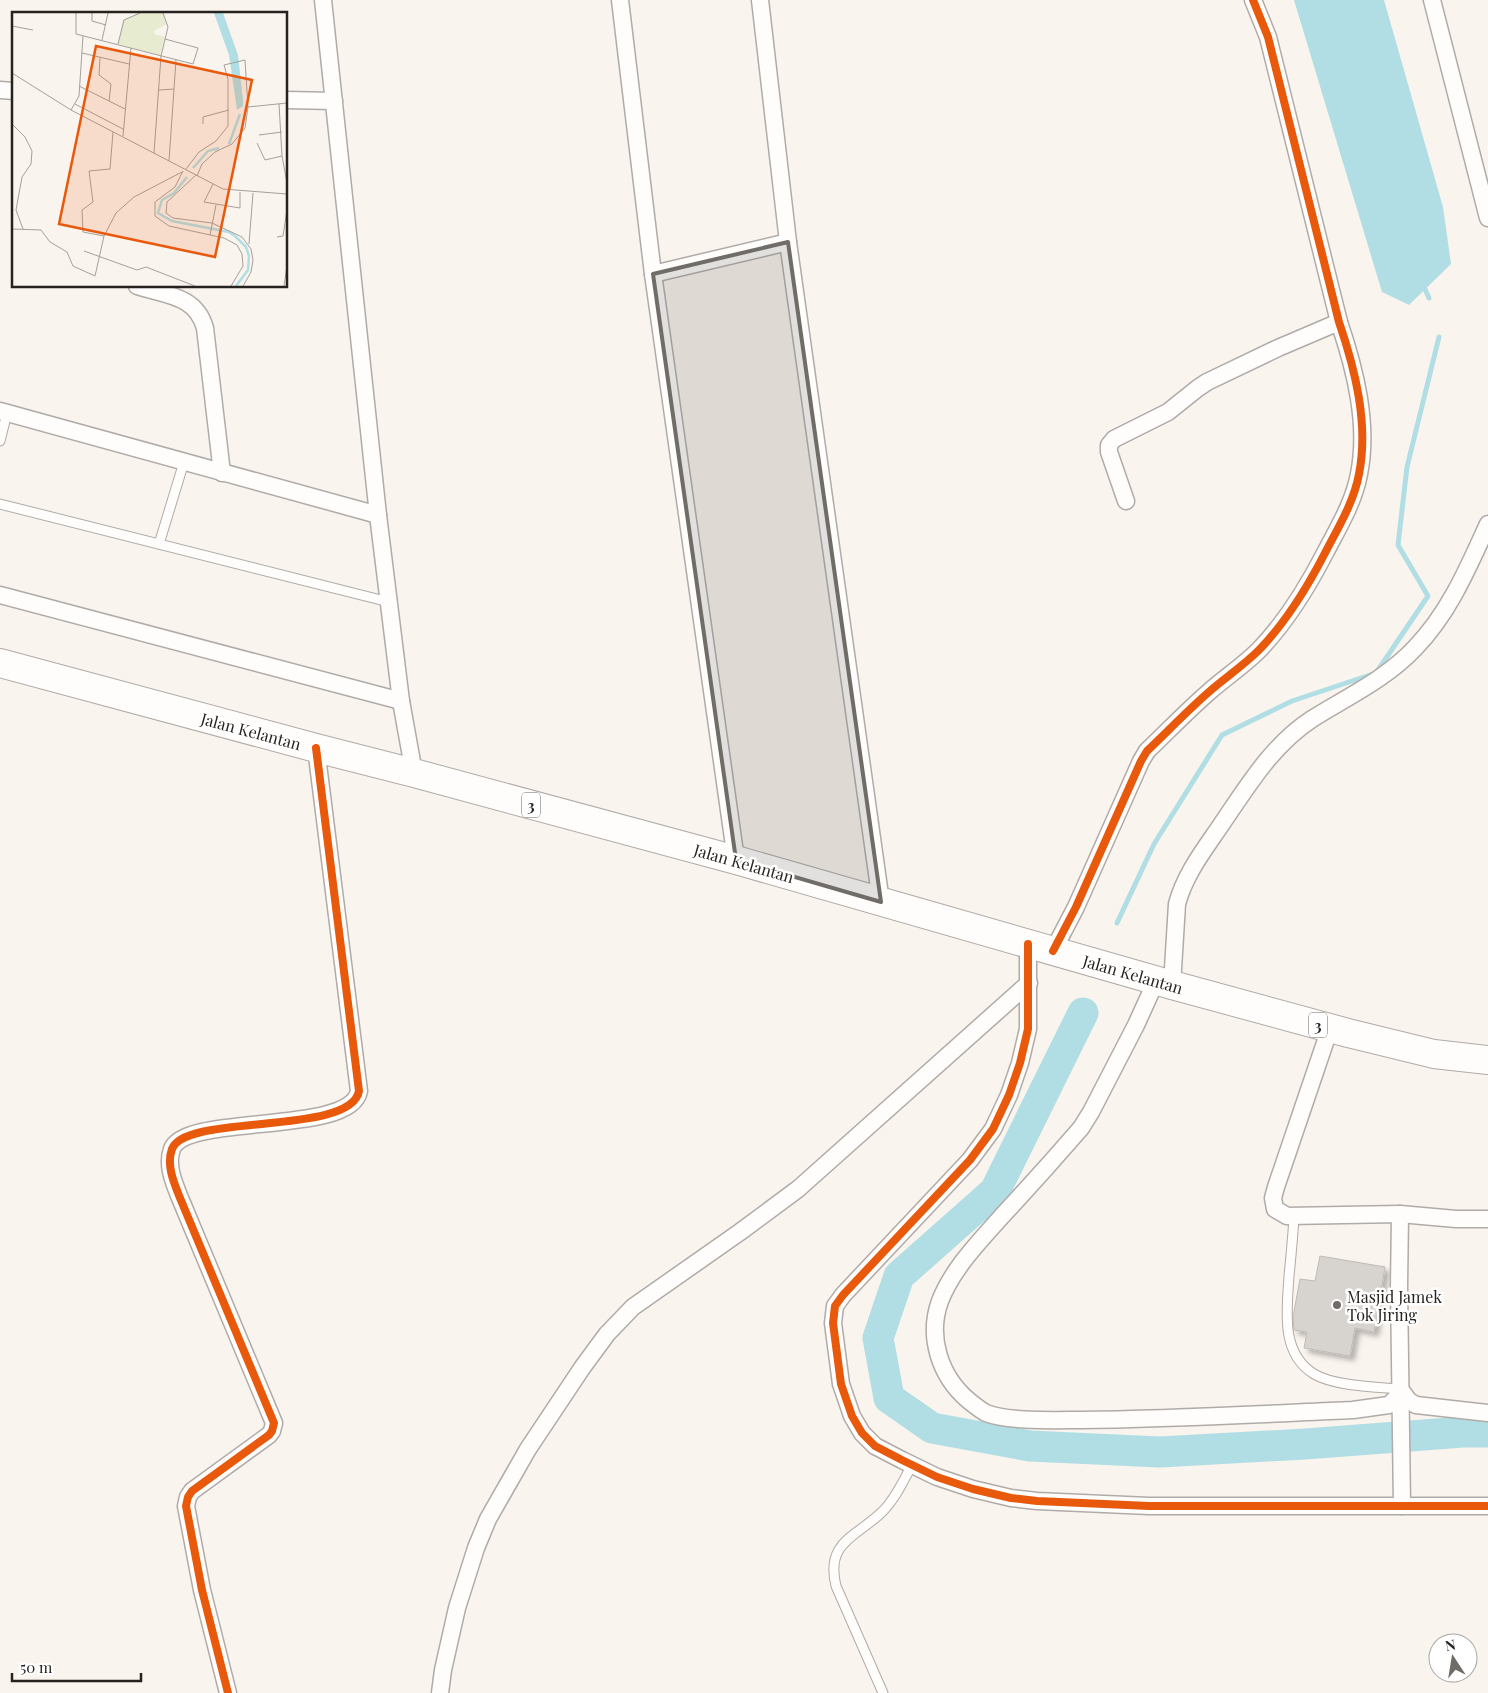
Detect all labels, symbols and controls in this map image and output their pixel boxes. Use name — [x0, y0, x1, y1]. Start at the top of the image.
inset map — [12, 12, 288, 288]
street label: Jalan Kelantan — [198, 707, 304, 755]
road number: 3 — [522, 792, 540, 818]
street label: Jalan Kelantan — [691, 838, 797, 887]
street label: Jalan Kelantan — [1080, 949, 1186, 998]
road number: 3 — [1309, 1012, 1327, 1038]
place label: Masjid Jamek Tok Jiring — [1347, 1286, 1442, 1325]
marker: Masjid Jamek Tok Jiring — [1331, 1299, 1343, 1311]
north arrow — [1428, 1633, 1478, 1683]
text: N — [1443, 1634, 1457, 1655]
scale bar — [12, 1650, 141, 1682]
text: 50 m — [20, 1657, 53, 1677]

